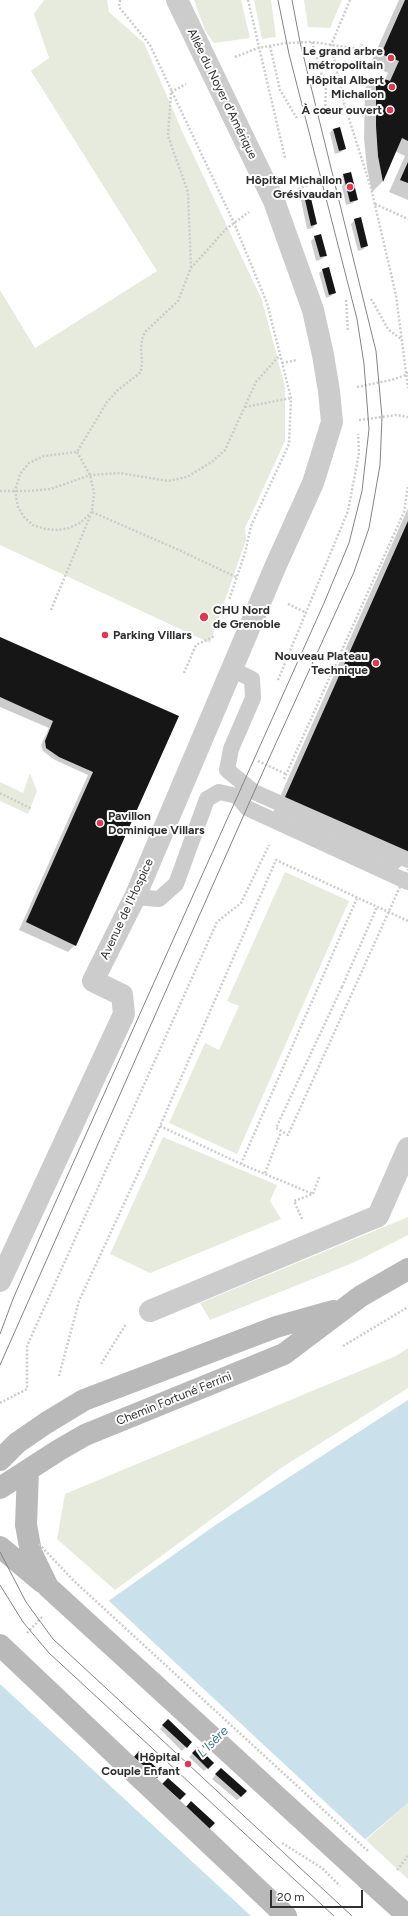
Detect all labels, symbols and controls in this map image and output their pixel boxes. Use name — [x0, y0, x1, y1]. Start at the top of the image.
street label: Allée du Noyer d'Amérique — [184, 26, 260, 162]
place label: Le grand arbre métropolitain — [303, 44, 383, 72]
marker: Le grand arbre métropolitain — [386, 53, 396, 63]
place label: Hôpital Albert Michallon — [306, 73, 384, 101]
marker: Hôpital Albert Michallon — [387, 82, 397, 92]
place label: À cœur ouvert — [302, 103, 382, 117]
marker: À cœur ouvert — [385, 105, 395, 115]
place label: Hôpital Michallon Grésivaudan — [246, 173, 342, 201]
marker: Hôpital Michallon Grésivaudan — [345, 182, 355, 192]
place label: CHU Nord de Grenoble — [213, 603, 280, 631]
marker: CHU Nord de Grenoble — [198, 611, 210, 623]
place label: Parking Villars — [113, 628, 192, 642]
marker: Parking Villars — [100, 630, 110, 640]
place label: Nouveau Plateau Technique — [275, 649, 368, 677]
marker: Nouveau Plateau Technique — [371, 658, 381, 668]
place label: Pavillon Dominique Villars — [108, 809, 205, 837]
marker: Pavillon Dominique Villars — [95, 818, 105, 828]
street label: Avenue de l'Hospice — [97, 856, 157, 962]
street label: Chemin Fortuné Ferrini — [114, 1369, 234, 1429]
water label: L'Isère — [194, 1723, 232, 1761]
place label: Hôpital Couple Enfant — [101, 1750, 180, 1778]
marker: Hôpital Couple Enfant — [183, 1759, 193, 1769]
scale bar — [272, 1882, 365, 1908]
text: 20 m — [277, 1890, 305, 1904]

